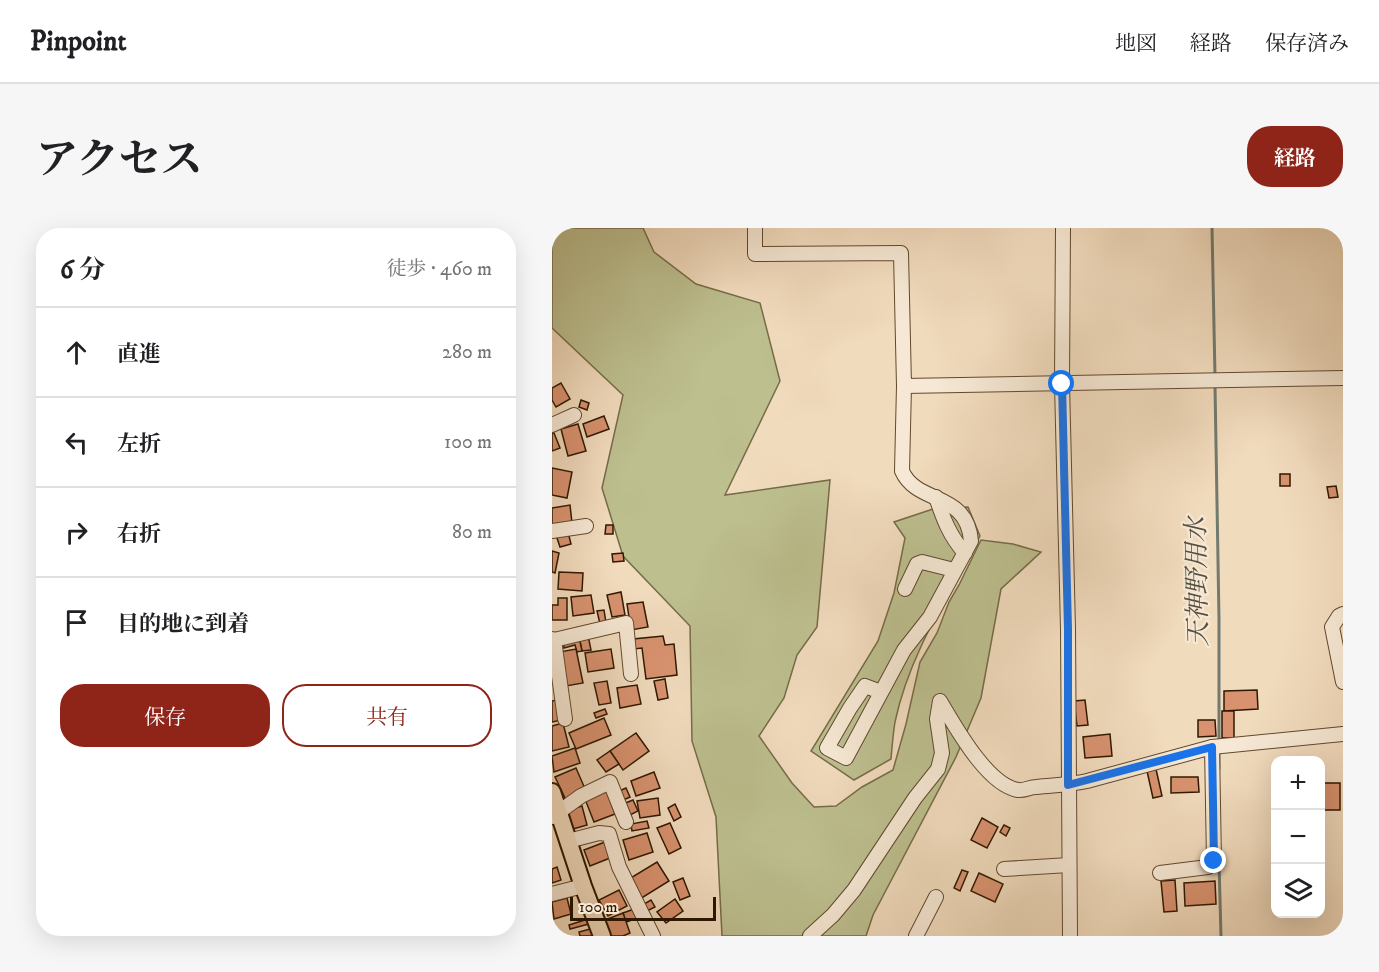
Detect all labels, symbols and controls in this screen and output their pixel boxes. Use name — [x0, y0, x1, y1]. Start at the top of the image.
text: Pinpoint — [30, 24, 126, 59]
text: 地図 — [1115, 31, 1157, 57]
text: 経路 — [1190, 31, 1232, 57]
text: 保存済み — [1265, 31, 1349, 57]
button: 経路 — [1247, 126, 1343, 187]
text: アクセス — [36, 135, 203, 187]
text: 6 分 — [60, 254, 105, 287]
text: 徒歩 · 460 m — [387, 257, 492, 282]
icon: ahead — [60, 336, 93, 369]
text: 280 m — [442, 340, 492, 365]
text: 直進 — [117, 341, 161, 368]
route start — [1048, 370, 1074, 396]
icon: left — [60, 426, 93, 459]
text: 100 m — [444, 430, 492, 455]
text: 左折 — [117, 431, 161, 458]
water label: 天神野用水 — [1180, 514, 1216, 647]
icon: right — [60, 516, 93, 549]
text: 80 m — [452, 520, 492, 545]
text: 右折 — [117, 521, 161, 548]
icon: arrive — [60, 606, 93, 639]
text: 目的地に到着 — [117, 611, 249, 638]
button: 保存 — [60, 684, 270, 747]
button: 共有 — [282, 684, 492, 747]
map controls — [1271, 756, 1325, 918]
button: + — [1271, 756, 1325, 810]
button: − — [1271, 810, 1325, 864]
route end — [1200, 847, 1226, 873]
button: layers — [1271, 864, 1325, 918]
scale bar — [570, 894, 716, 922]
text: 100 m — [579, 897, 618, 917]

